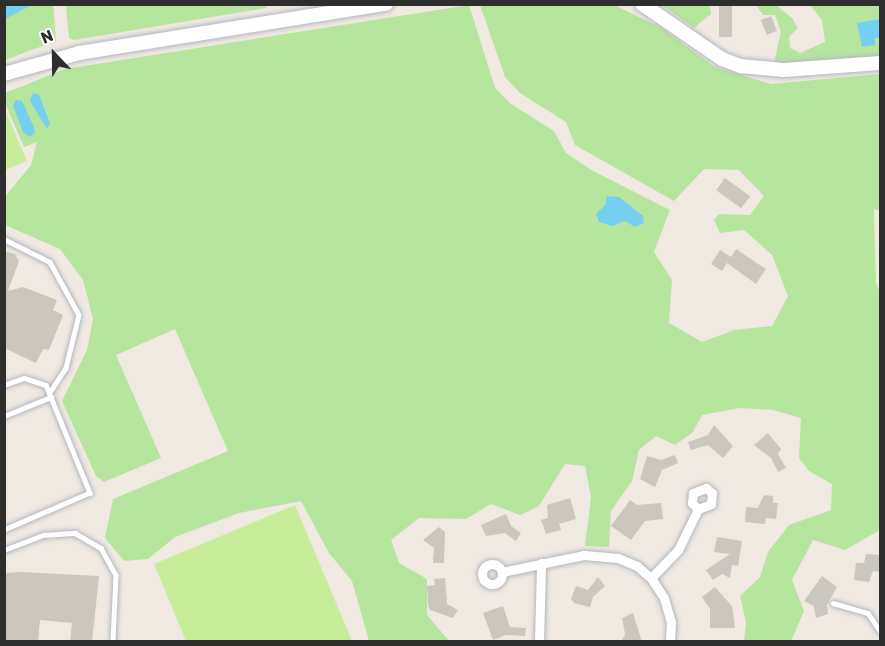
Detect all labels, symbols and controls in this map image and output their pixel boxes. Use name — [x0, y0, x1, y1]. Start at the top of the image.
north arrow — [24, 24, 84, 84]
text: N — [38, 26, 56, 48]

